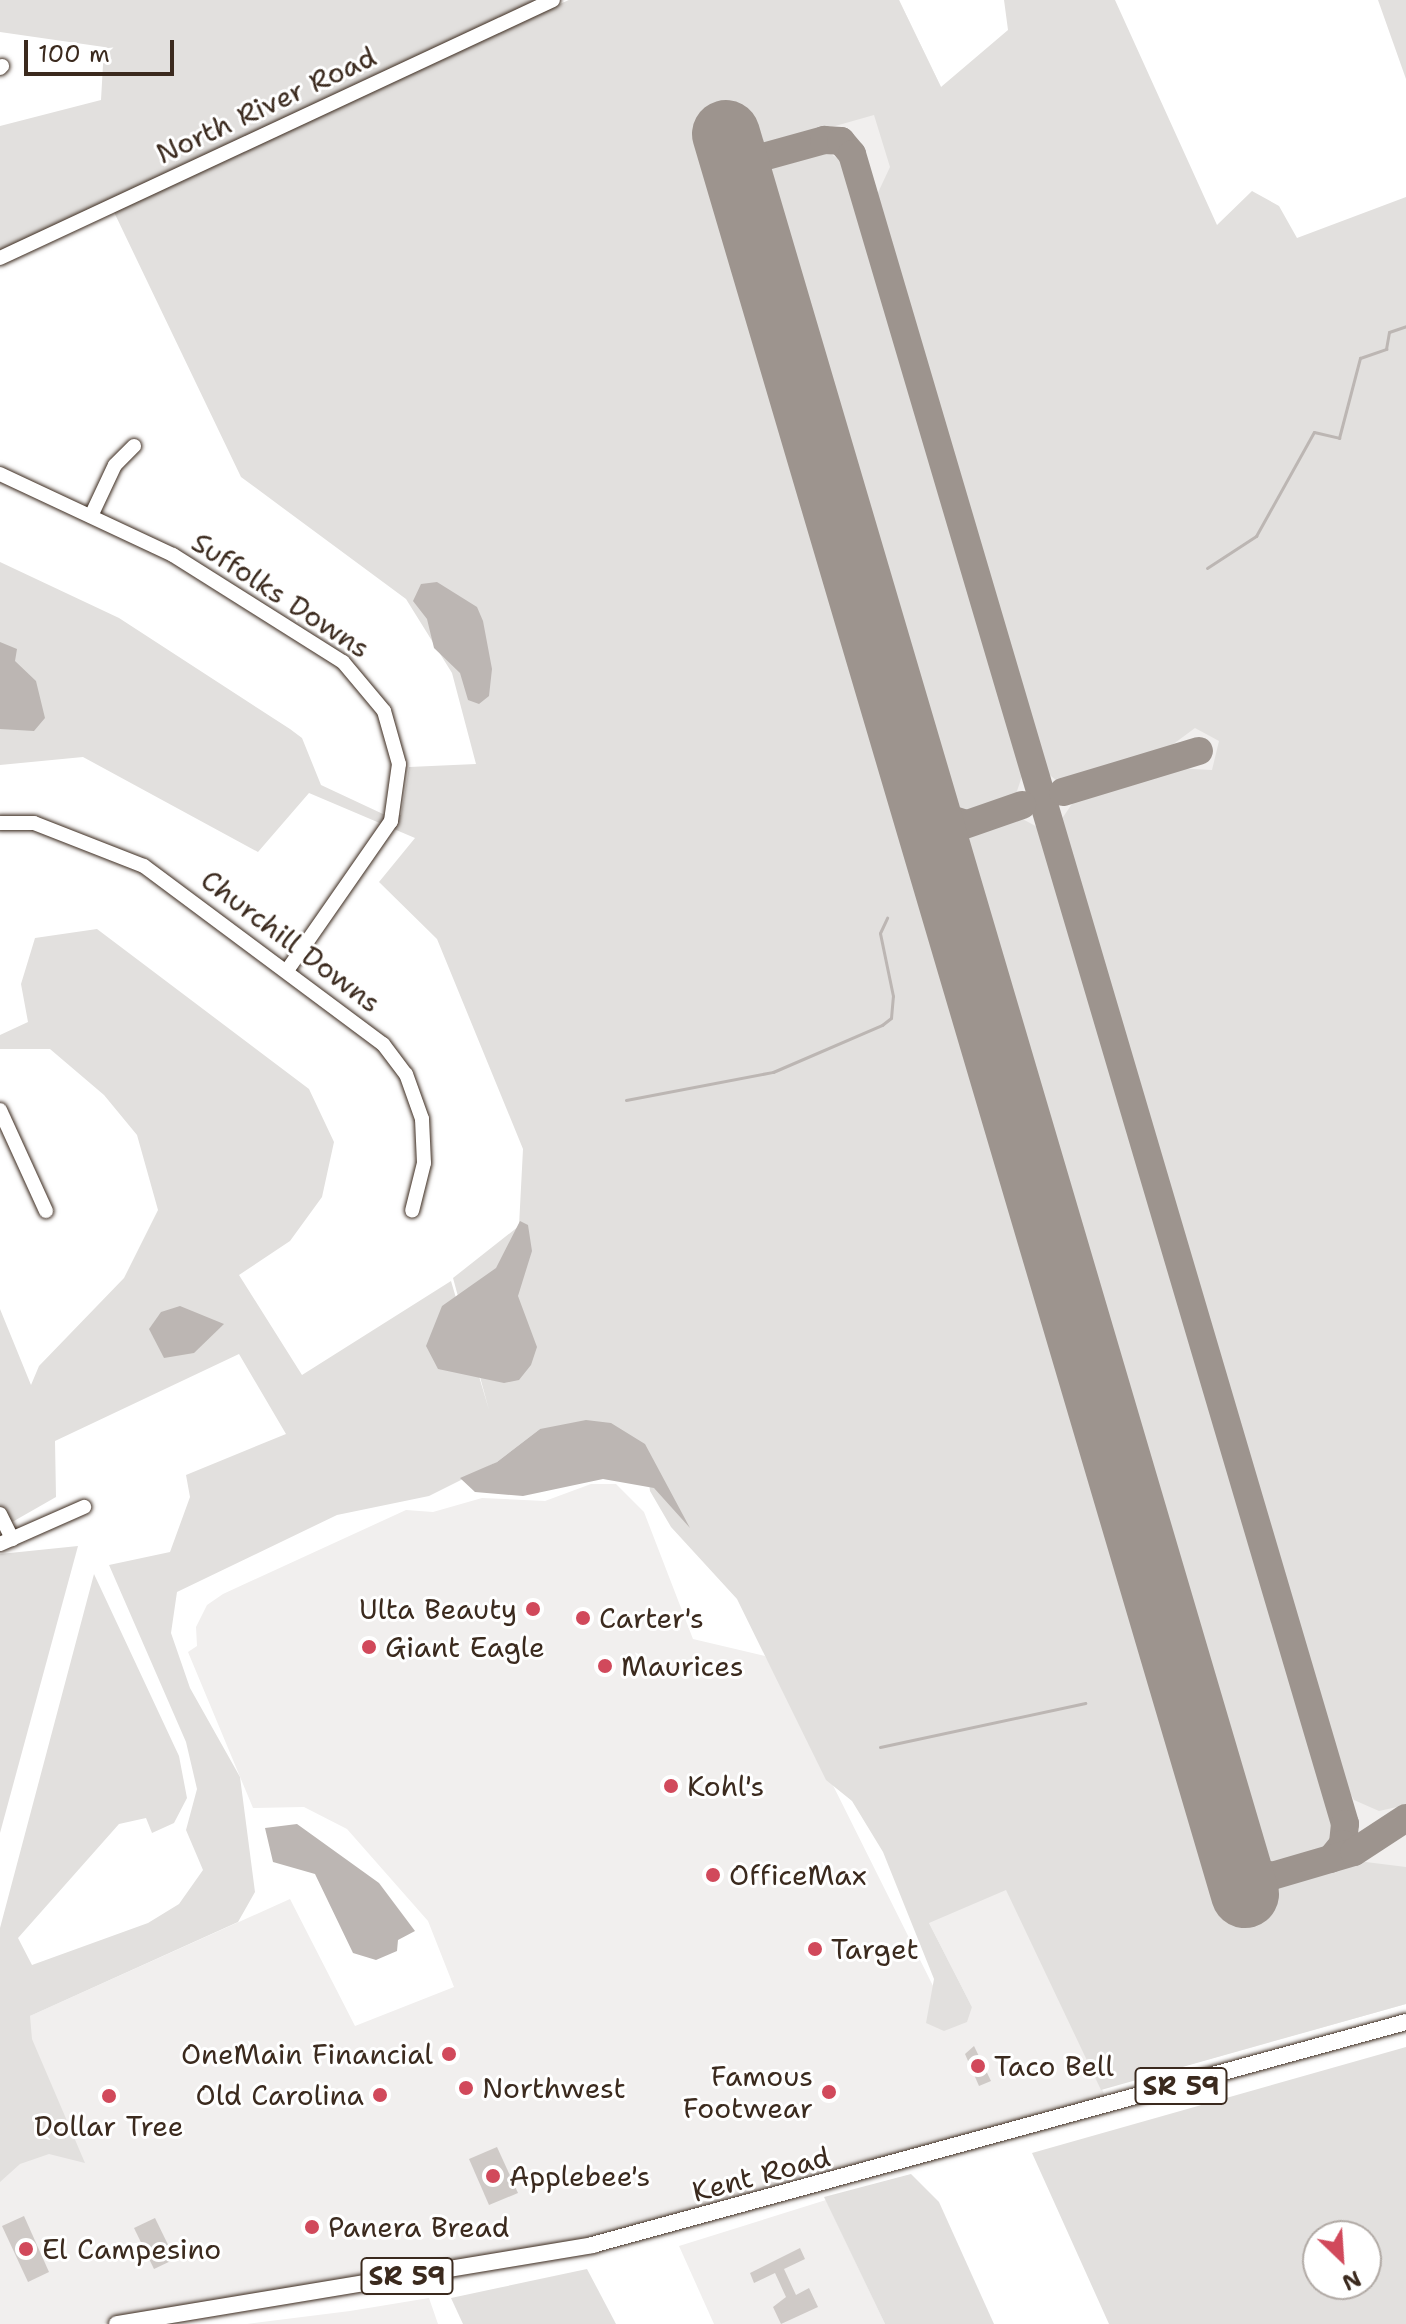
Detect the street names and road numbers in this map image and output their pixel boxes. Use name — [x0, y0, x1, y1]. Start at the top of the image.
street label: North River Road — [151, 39, 381, 171]
street label: Suffolks Downs — [186, 525, 376, 665]
street label: Churchill Downs — [195, 863, 387, 1019]
road number: SR 59 — [1133, 2064, 1229, 2108]
street label: Kent Road — [688, 2139, 834, 2209]
road number: SR 59 — [359, 2254, 455, 2298]

